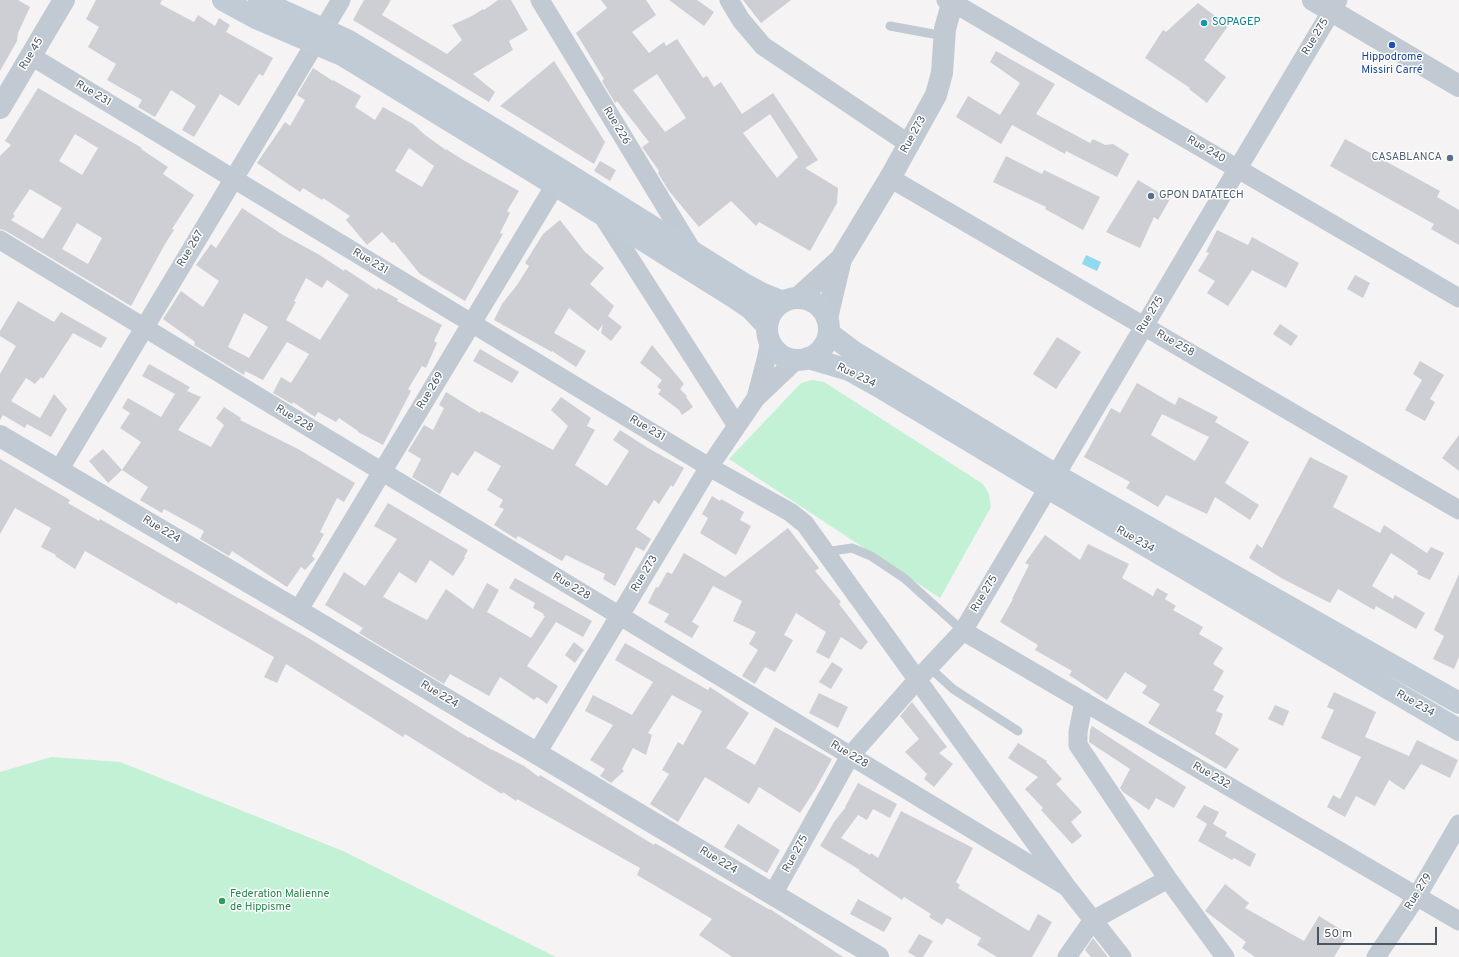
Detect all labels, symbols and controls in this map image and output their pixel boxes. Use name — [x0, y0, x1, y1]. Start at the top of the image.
place label: SOPAGEP — [1212, 16, 1260, 30]
street label: Rue 275 — [1300, 16, 1332, 58]
marker: SOPAGEP — [1199, 18, 1209, 28]
street label: Rue 45 — [17, 35, 47, 73]
marker: Hippodrome Missiri Carré — [1387, 40, 1397, 50]
place label: Hippodrome Missiri Carré — [1361, 51, 1423, 77]
street label: Rue 231 — [73, 78, 113, 110]
street label: Rue 226 — [600, 105, 632, 147]
street label: Rue 273 — [898, 114, 930, 156]
street label: Rue 240 — [1184, 134, 1228, 166]
place label: CASABLANCA — [1371, 151, 1442, 165]
marker: CASABLANCA — [1445, 153, 1455, 163]
place label: GPON DATATECH — [1159, 189, 1244, 203]
marker: GPON DATATECH — [1146, 191, 1156, 201]
street label: Rue 267 — [175, 228, 207, 270]
street label: Rue 231 — [350, 246, 390, 278]
street label: Rue 275 — [1135, 294, 1167, 336]
street label: Rue 258 — [1153, 328, 1197, 360]
street label: Rue 234 — [834, 361, 878, 391]
street label: Rue 269 — [415, 370, 447, 412]
street label: Rue 228 — [273, 403, 315, 435]
street label: Rue 231 — [627, 413, 667, 445]
street label: Rue 224 — [140, 514, 182, 546]
street label: Rue 234 — [1114, 524, 1156, 556]
street label: Rue 273 — [629, 553, 661, 595]
street label: Rue 228 — [550, 571, 592, 603]
street label: Rue 275 — [969, 573, 1001, 615]
street label: Rue 224 — [418, 679, 460, 711]
street label: Rue 234 — [1394, 688, 1436, 720]
street label: Rue 228 — [828, 739, 870, 771]
street label: Rue 232 — [1190, 760, 1232, 792]
street label: Rue 275 — [780, 833, 812, 875]
street label: Rue 224 — [697, 845, 739, 877]
street label: Rue 279 — [1403, 871, 1435, 913]
place label: Federation Malienne de Hippisme — [230, 888, 330, 914]
marker: Federation Malienne de Hippisme — [217, 896, 227, 906]
scale bar — [1319, 919, 1439, 945]
text: 50 m — [1324, 926, 1352, 942]

